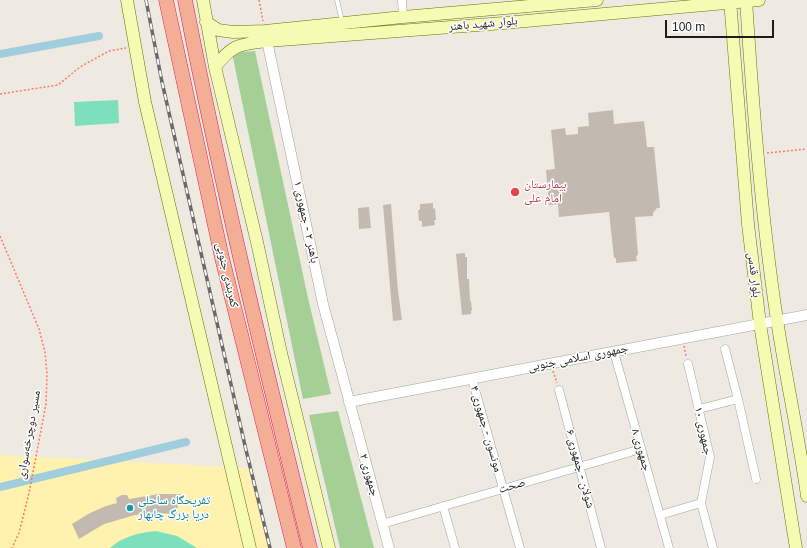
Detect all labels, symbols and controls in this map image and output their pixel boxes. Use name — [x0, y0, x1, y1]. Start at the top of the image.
scale bar — [667, 12, 776, 38]
street label: بلوار شهید باهنر — [448, 14, 518, 34]
text: 100 m — [672, 20, 705, 34]
place label: بیمارستان امام علی — [524, 178, 567, 206]
street label: باهنر ۲ - جمهوری ۱ — [290, 180, 322, 264]
marker: بیمارستان امام علی — [509, 186, 521, 198]
street label: کمربندی جنوبی — [213, 241, 241, 309]
street label: بلوار قدس — [744, 252, 764, 298]
street label: جمهوری اسلامی جنوبی — [527, 341, 629, 375]
street label: مونسون - جمهوری ۴ — [467, 384, 505, 474]
street label: مسیر دوچرخه‌سواری — [14, 389, 44, 481]
street label: جمهوری ۱۰ — [691, 406, 715, 456]
street label: جمهوری ۸ — [628, 427, 654, 473]
street label: شولان - جمهوری ۶ — [563, 428, 597, 510]
street label: جمهوری ۲ — [356, 452, 382, 498]
street label: صحت — [497, 475, 527, 497]
place label: تفریحگاه ساحلی دریا بزرگ چابهار — [138, 494, 210, 522]
marker: تفریحگاه ساحلی دریا بزرگ چابهار — [125, 503, 135, 513]

